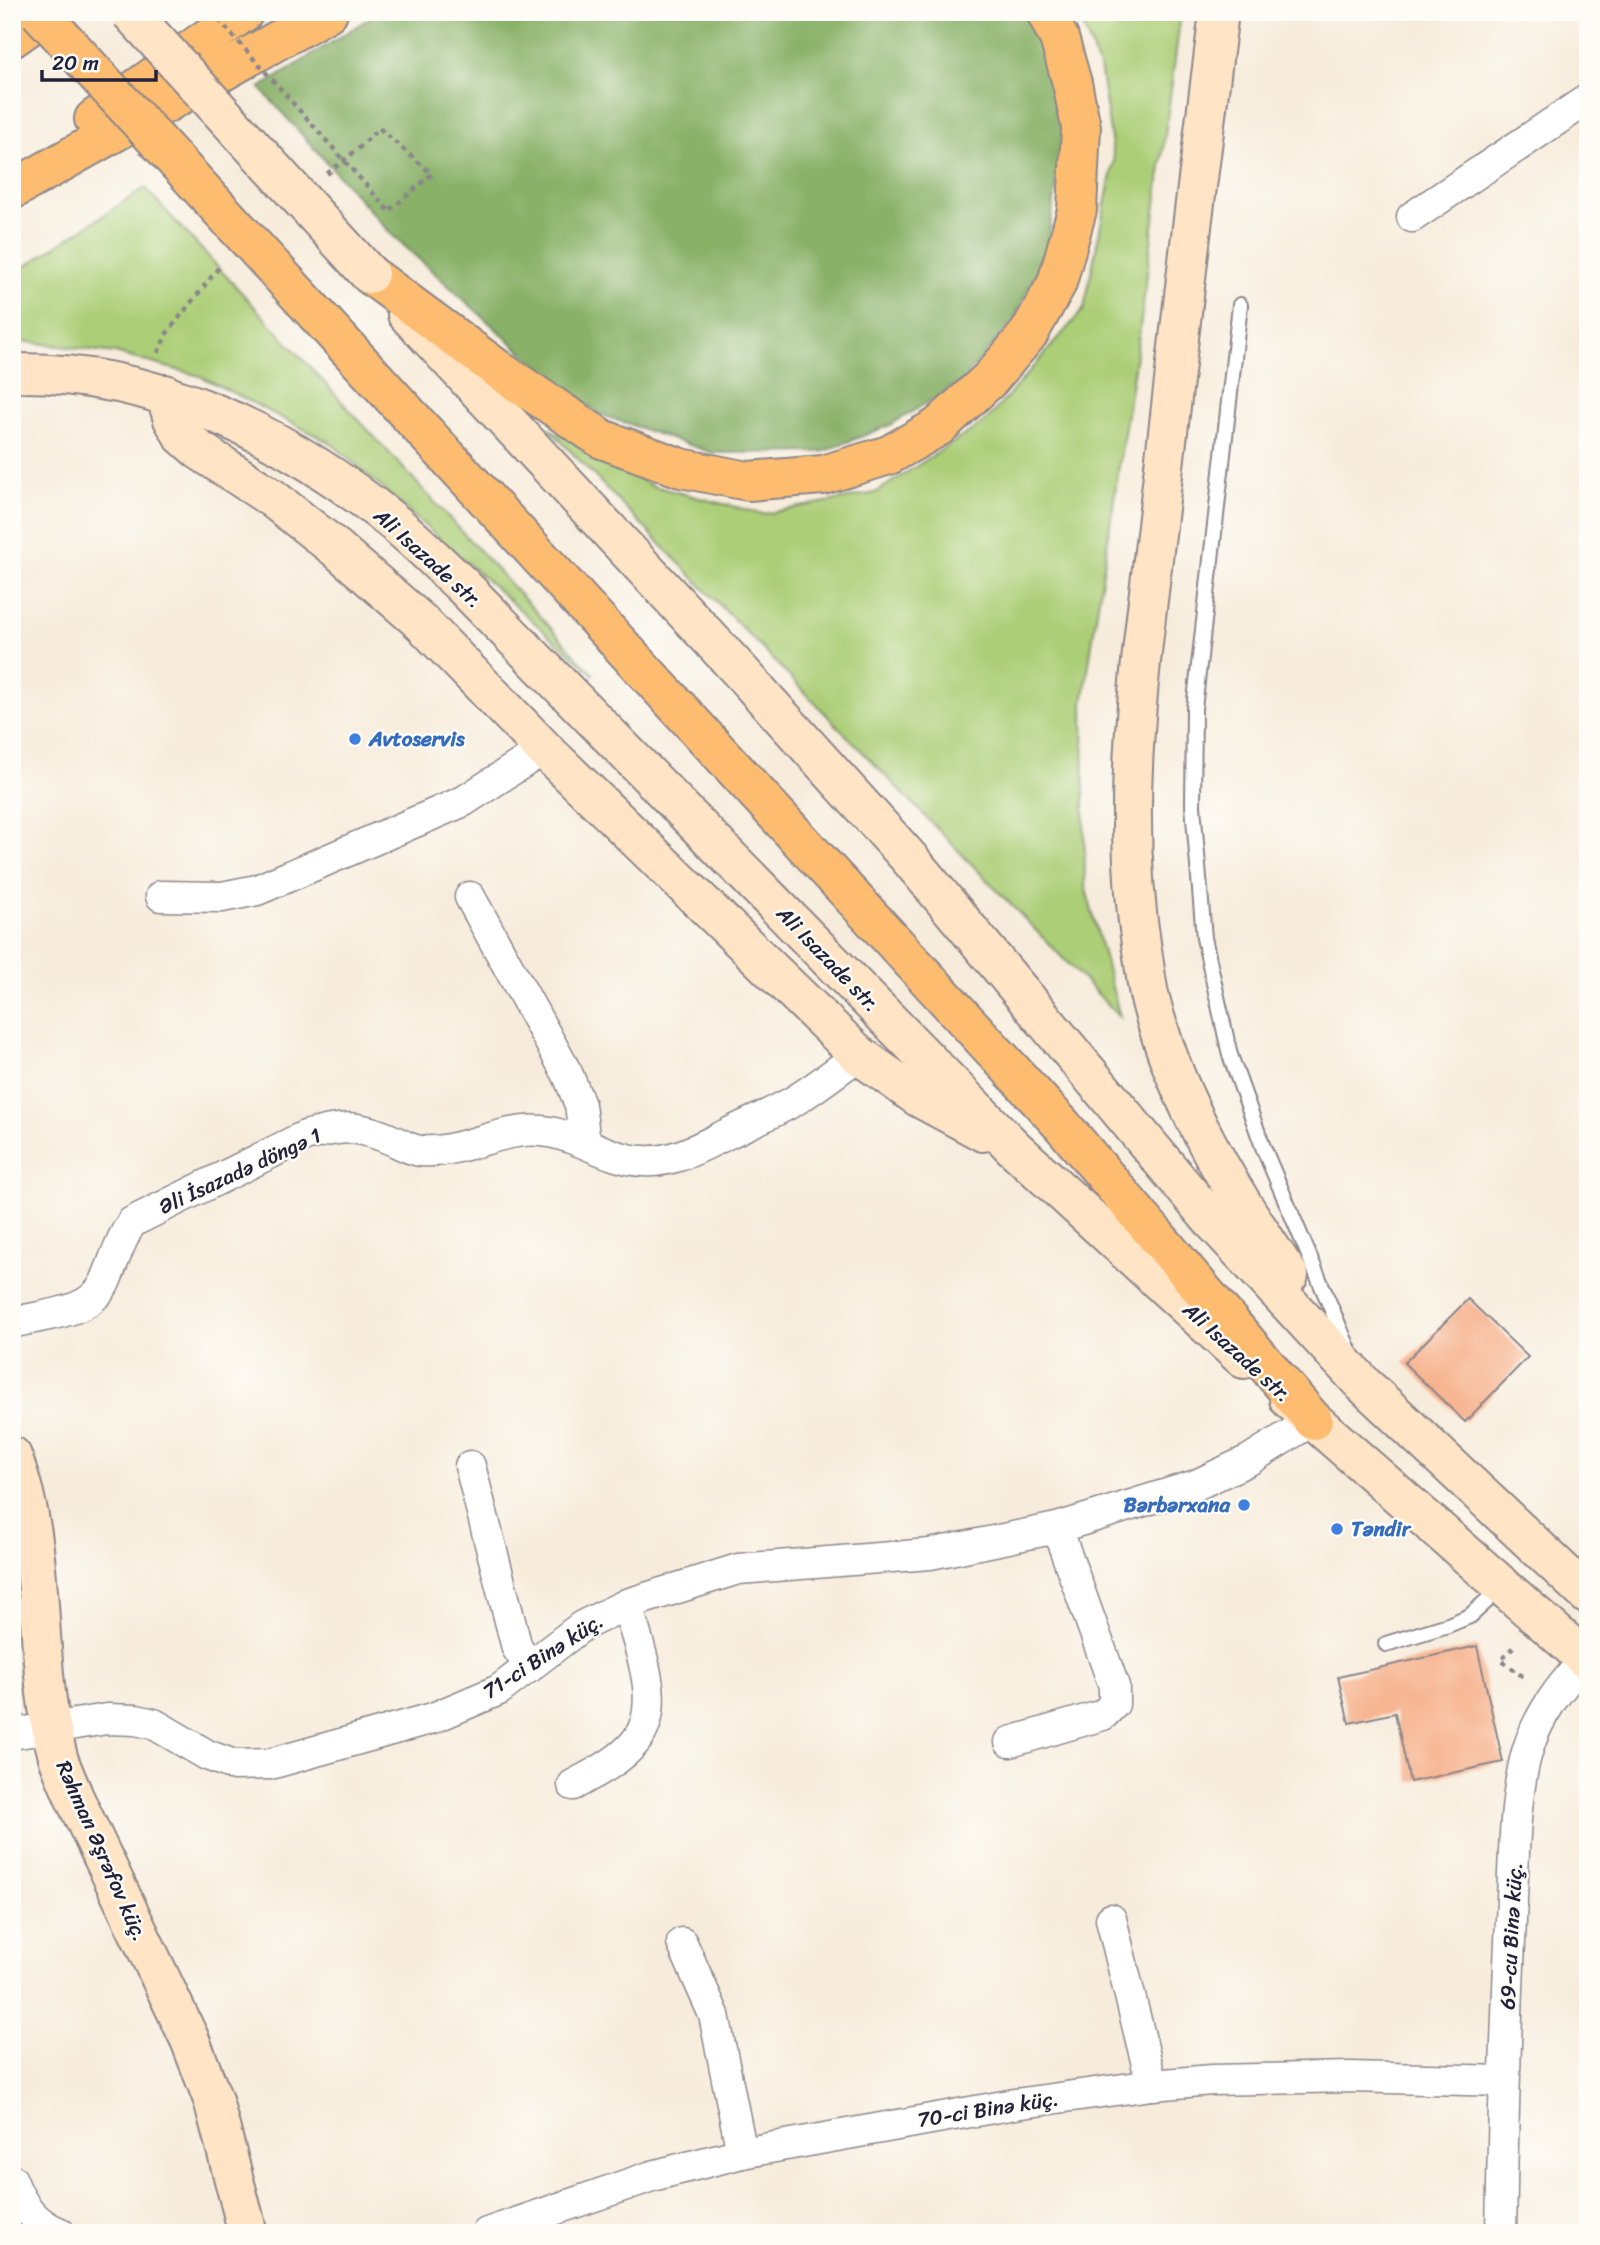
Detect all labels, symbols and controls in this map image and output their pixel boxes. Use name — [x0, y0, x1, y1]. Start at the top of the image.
scale bar — [42, 38, 156, 82]
text: 20 m — [52, 44, 99, 82]
street label: Ali Isazade str. — [364, 497, 492, 618]
place label: Avtoservis — [368, 720, 465, 758]
marker: Avtoservis — [347, 731, 363, 747]
street label: Ali Isazade str. — [766, 896, 889, 1021]
street label: Əli İsazadə döngə 1 — [152, 1117, 328, 1225]
street label: Ali Isazade str. — [1173, 1291, 1301, 1412]
place label: Bərbərxana — [1124, 1486, 1231, 1524]
marker: Bərbərxana — [1236, 1497, 1252, 1513]
place label: Təndir — [1351, 1510, 1412, 1548]
marker: Təndir — [1329, 1521, 1345, 1537]
street label: 71-ci Binə küç. — [475, 1602, 611, 1710]
street label: Rəhman Əşrəfov küç. — [45, 1754, 159, 1948]
street label: 69-cu Binə küç. — [1488, 1861, 1534, 2011]
street label: 70-ci Binə küç. — [915, 2079, 1061, 2139]

